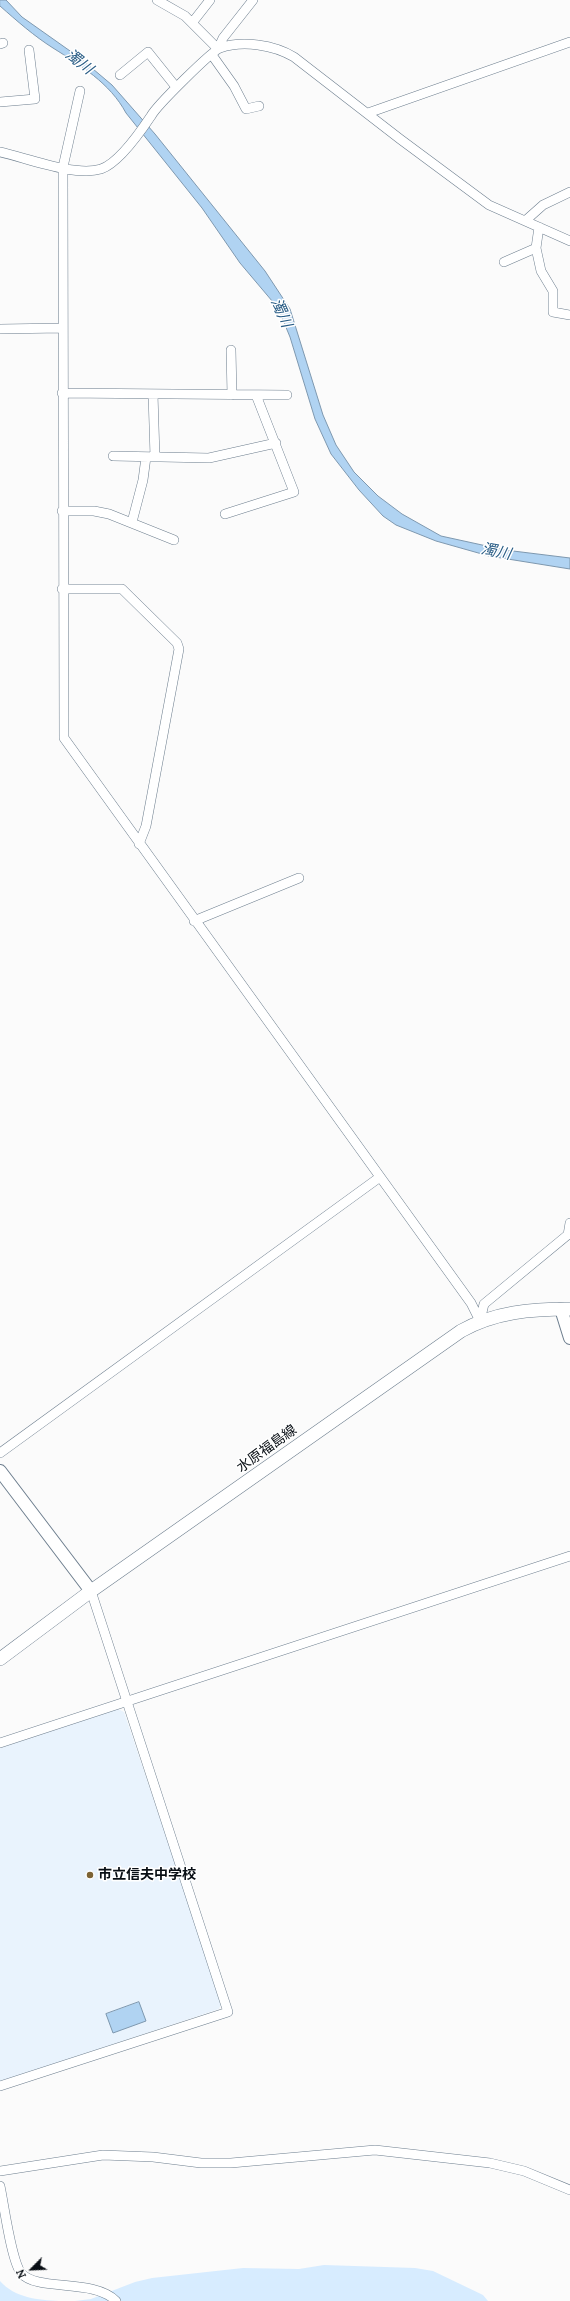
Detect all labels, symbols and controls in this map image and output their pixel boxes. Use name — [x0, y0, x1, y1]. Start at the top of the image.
water label: 濁川 — [62, 46, 96, 78]
water label: 濁川 — [267, 296, 295, 330]
water label: 濁川 — [480, 540, 512, 564]
street label: 水原福島線 — [234, 1422, 300, 1476]
place label: 市立信夫中学校 — [98, 1867, 196, 1883]
marker: 市立信夫中学校 — [85, 1870, 95, 1880]
north arrow — [12, 2249, 52, 2289]
text: N — [13, 2267, 29, 2281]

